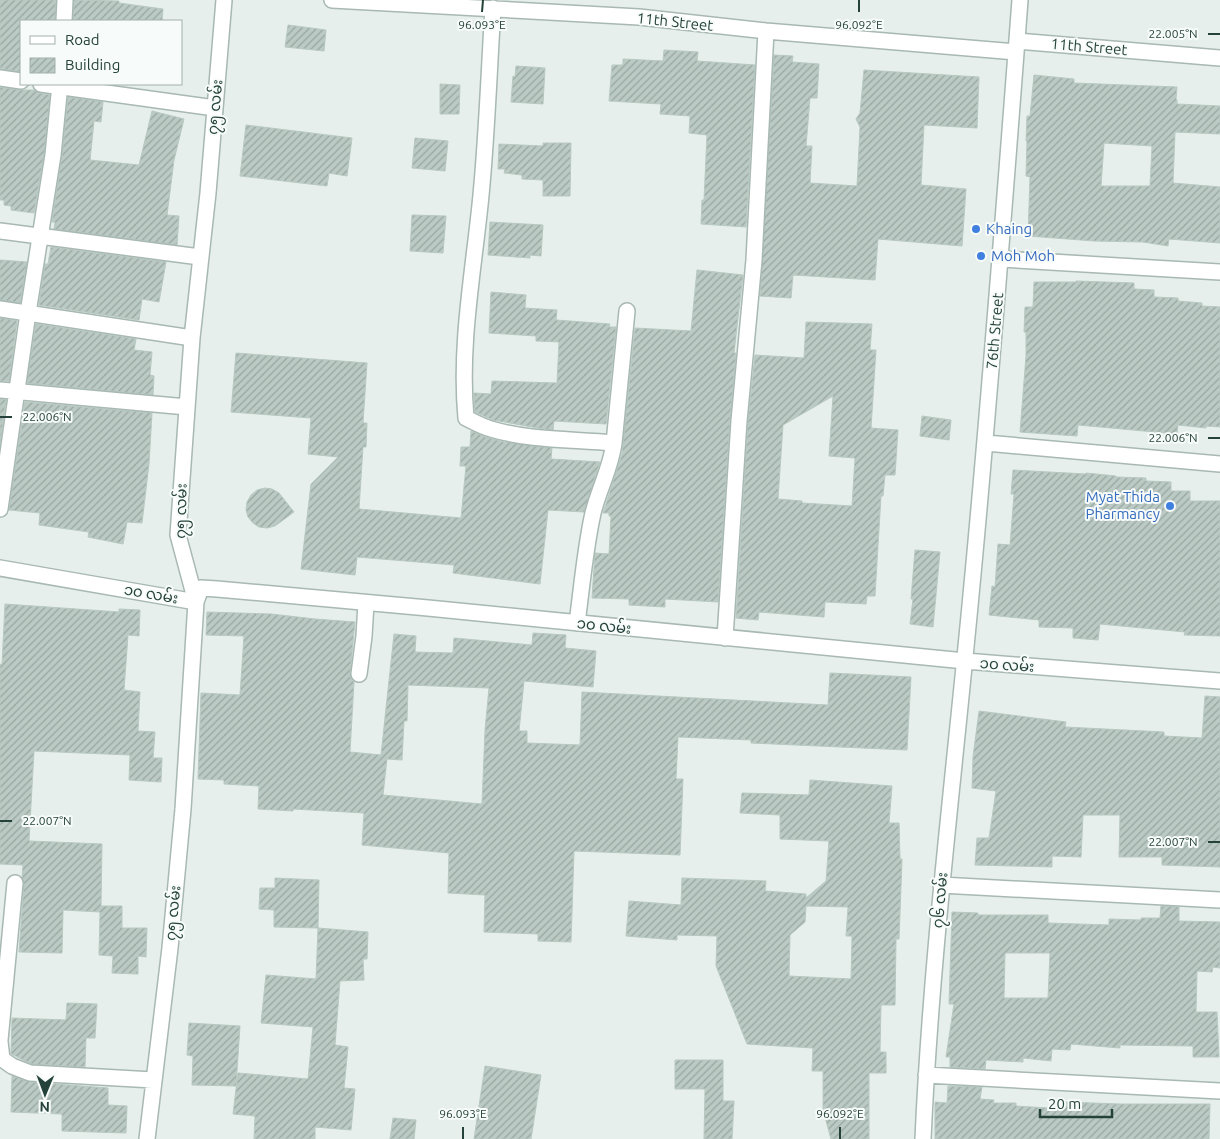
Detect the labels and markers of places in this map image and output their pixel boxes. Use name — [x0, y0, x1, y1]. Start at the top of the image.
place label: Khaing — [986, 220, 1032, 237]
marker: Khaing — [970, 223, 982, 235]
place label: Moh Moh — [991, 247, 1055, 264]
marker: Moh Moh — [975, 250, 987, 262]
place label: Myat Thida Pharmancy — [1085, 488, 1160, 522]
marker: Myat Thida Pharmancy — [1164, 500, 1176, 512]

